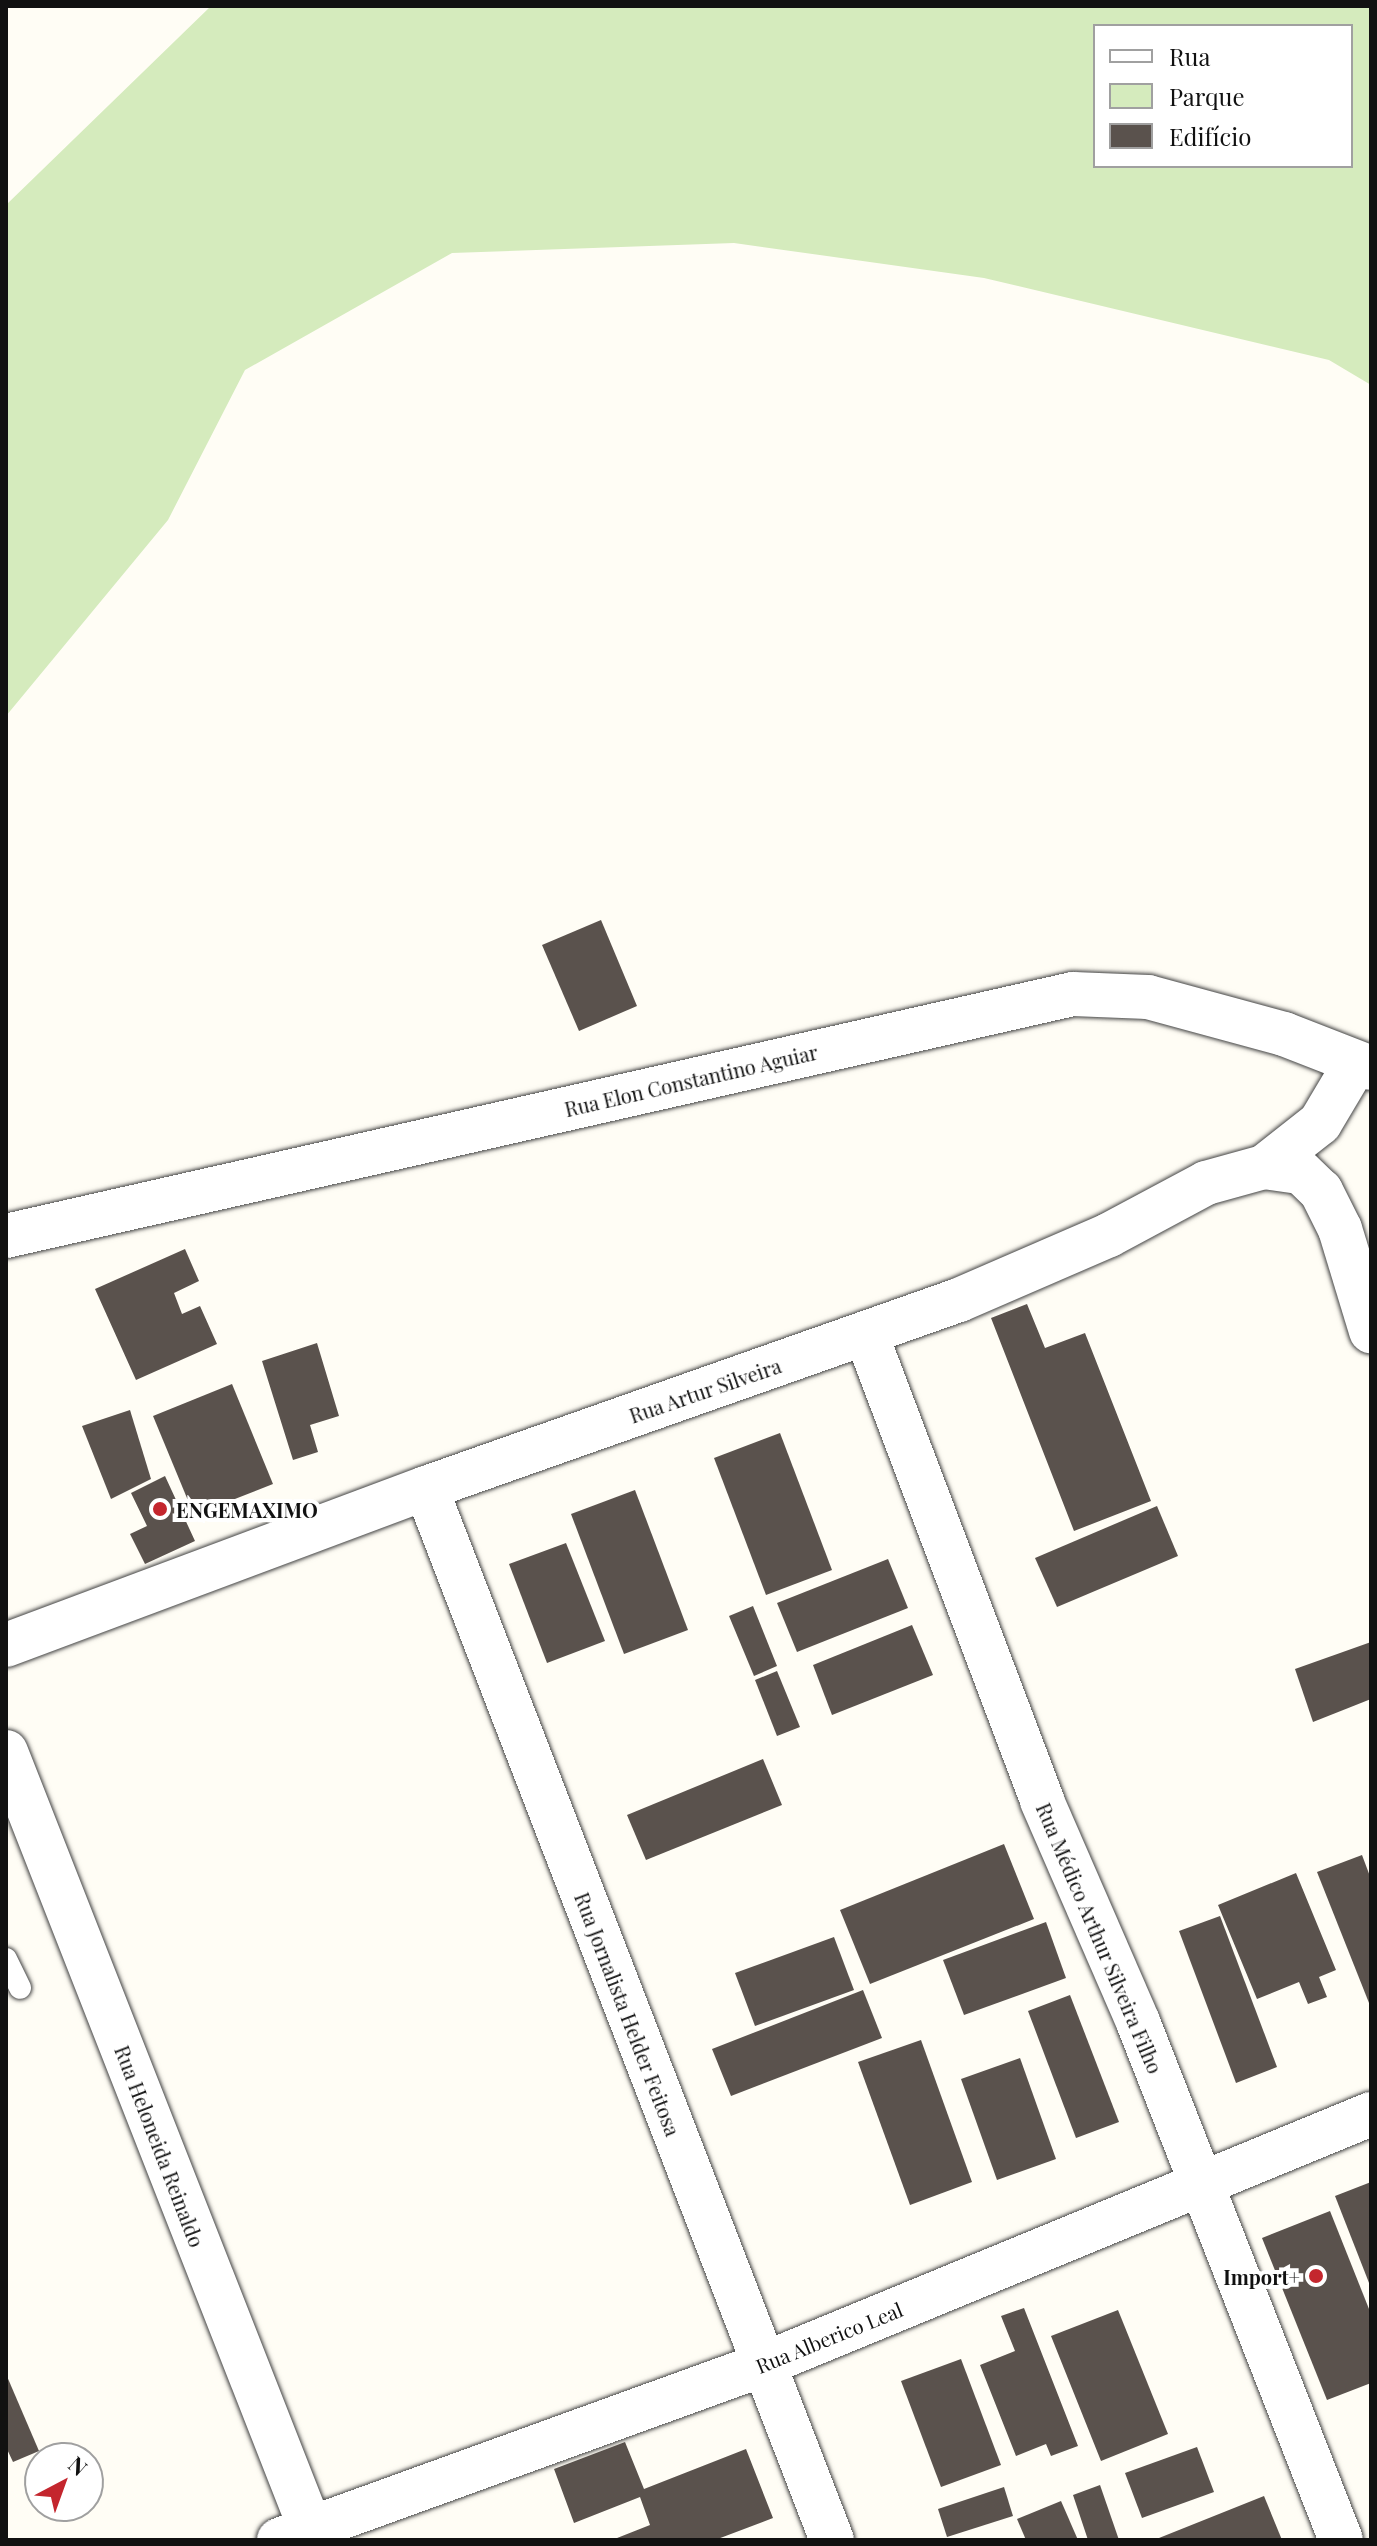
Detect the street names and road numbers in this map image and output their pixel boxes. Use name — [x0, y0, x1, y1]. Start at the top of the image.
street label: Rua Elon Constantino Aguiar — [562, 1039, 820, 1121]
street label: Rua Artur Silveira — [625, 1353, 785, 1427]
street label: Rua Médico Arthur Silveira Filho — [1032, 1798, 1168, 2078]
street label: Rua Jornalista Helder Feitosa — [570, 1888, 686, 2140]
street label: Rua Heloneida Reinaldo — [110, 2042, 210, 2250]
street label: Rua Alberico Leal — [752, 2296, 906, 2378]

